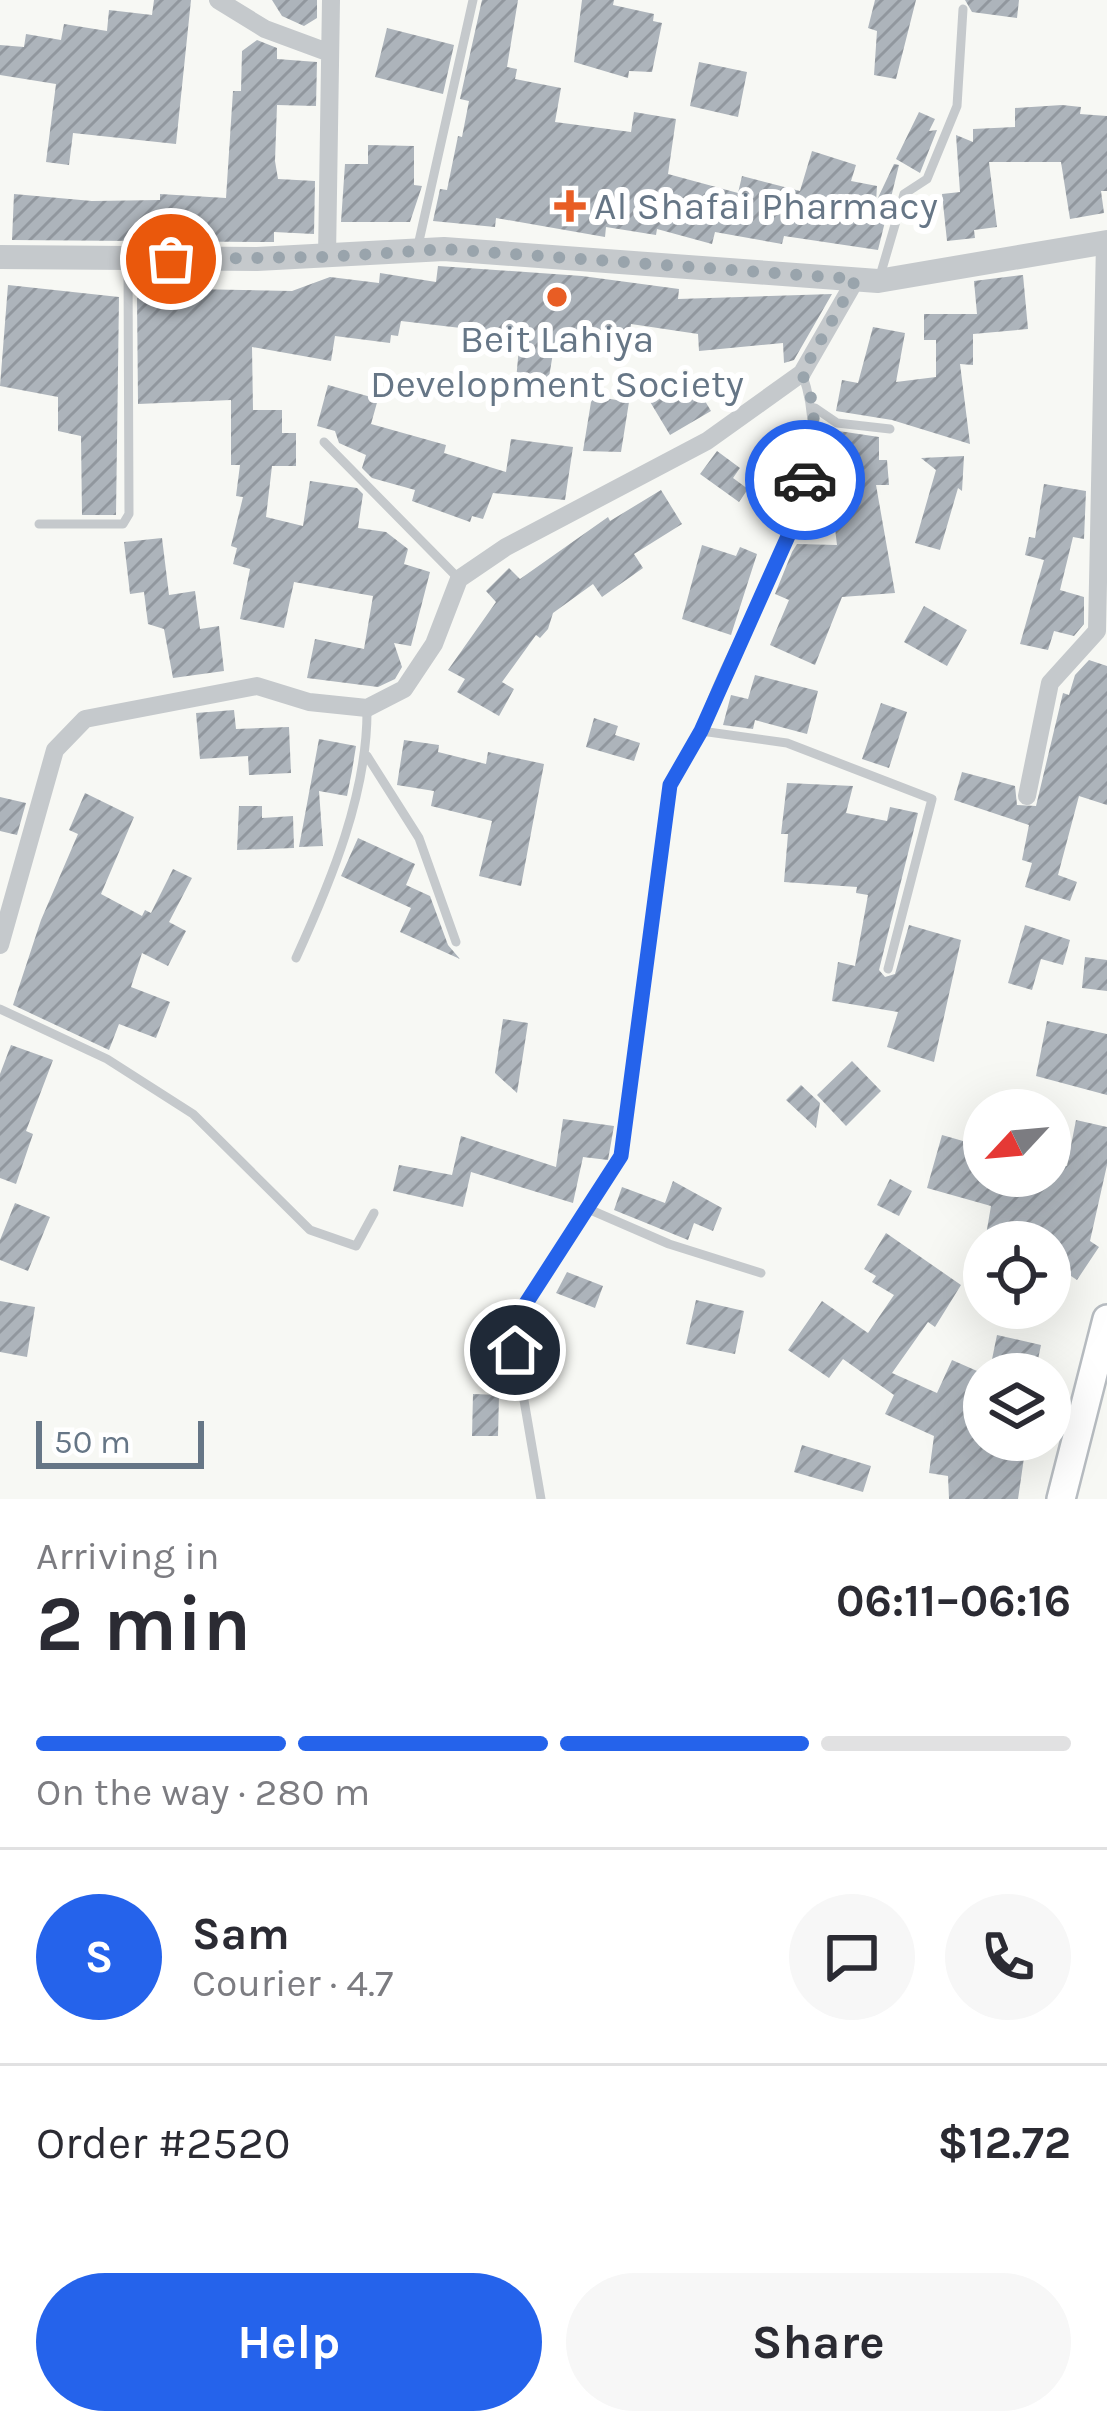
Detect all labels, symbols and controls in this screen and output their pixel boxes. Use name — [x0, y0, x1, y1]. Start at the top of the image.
place label: Al Shafai Pharmacy — [594, 183, 938, 229]
marker: Al Shafai Pharmacy — [557, 193, 583, 219]
pin — [120, 208, 222, 310]
icon: bag — [138, 226, 204, 292]
marker: Beit Lahiya Development Society — [544, 284, 570, 310]
place label: Beit Lahiya Development Society — [370, 316, 744, 407]
courier — [745, 420, 865, 540]
icon: car — [772, 447, 838, 513]
north arrow — [963, 1089, 1071, 1197]
map controls — [963, 1089, 1071, 1461]
button: locate — [963, 1221, 1071, 1329]
pin — [464, 1299, 566, 1401]
icon: home — [482, 1317, 548, 1383]
button: layers — [963, 1353, 1071, 1461]
scale bar — [36, 1415, 204, 1468]
text: 50 m — [54, 1423, 131, 1461]
text: Arriving in — [36, 1533, 219, 1579]
text: 06:11–06:16 — [836, 1575, 1071, 1627]
text: 2 min — [36, 1578, 251, 1670]
text: On the way · 280 m — [36, 1769, 370, 1815]
button: chat — [789, 1894, 915, 2020]
button: phone — [945, 1894, 1071, 2020]
text: Sam — [192, 1908, 290, 1960]
text: S — [85, 1931, 113, 1983]
text: Courier · 4.7 — [192, 1960, 393, 2006]
text: Order #2520 — [36, 2117, 290, 2169]
text: $12.72 — [937, 2117, 1071, 2169]
button: Help — [36, 2273, 542, 2411]
button: Share — [566, 2273, 1071, 2411]

